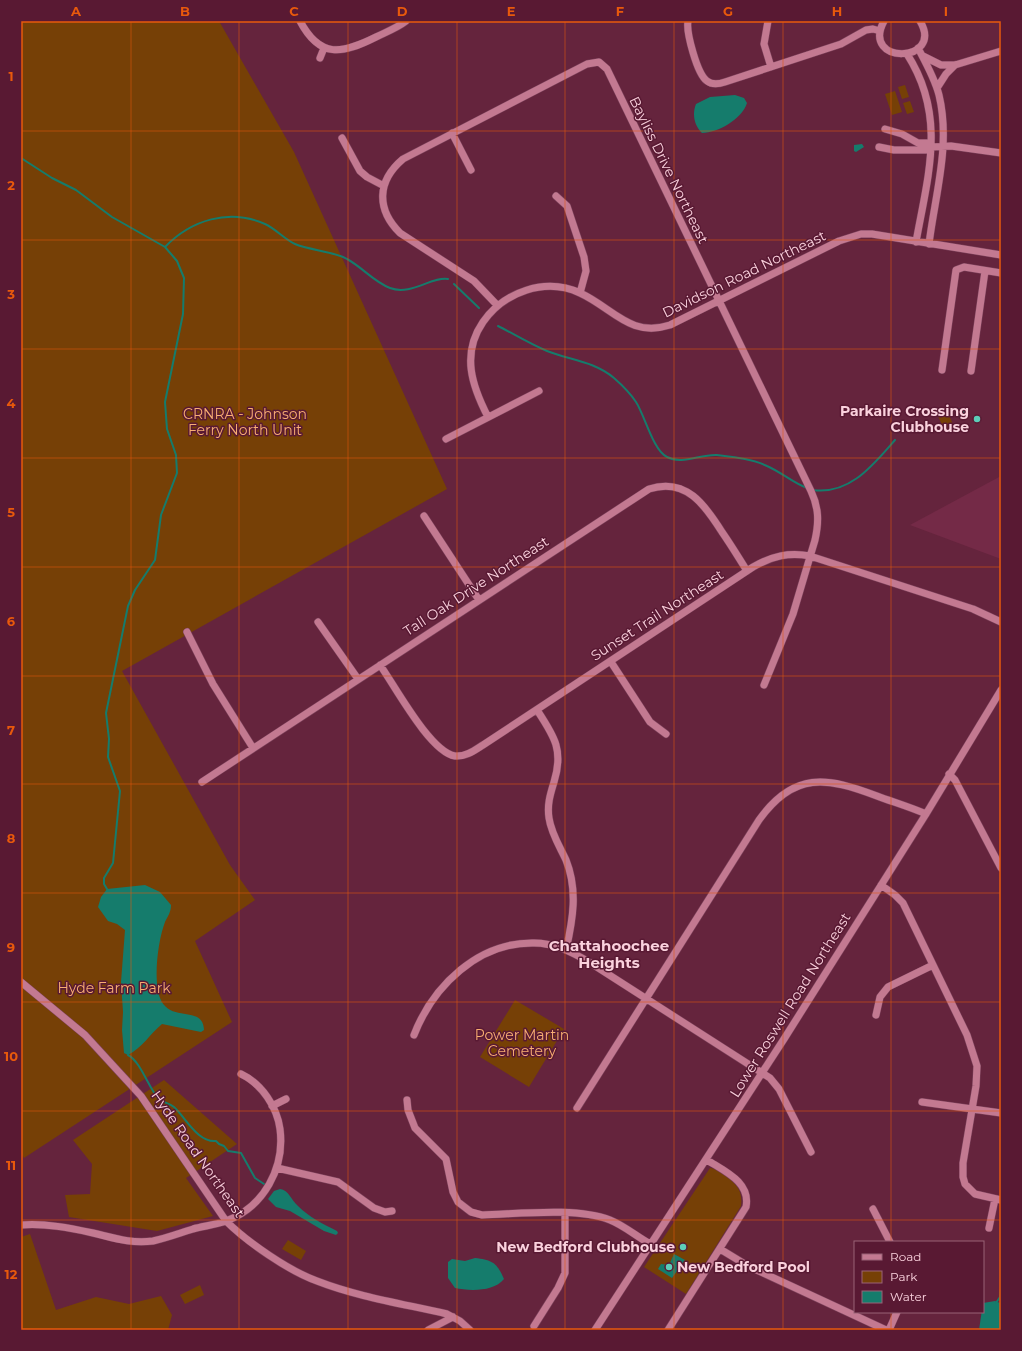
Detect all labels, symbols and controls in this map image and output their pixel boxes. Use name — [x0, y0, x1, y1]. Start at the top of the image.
text: A — [70, 3, 82, 19]
text: B — [180, 3, 190, 19]
text: C — [289, 3, 299, 19]
text: D — [397, 3, 408, 19]
text: E — [507, 3, 516, 19]
text: F — [616, 3, 624, 19]
text: G — [723, 3, 733, 19]
text: H — [832, 3, 842, 19]
text: I — [944, 3, 948, 19]
text: 1 — [8, 68, 14, 84]
street label: Bayliss Drive Northeast — [626, 93, 713, 247]
text: 2 — [7, 177, 15, 193]
street label: Davidson Road Northeast — [659, 226, 829, 321]
text: 3 — [6, 286, 15, 302]
text: 4 — [7, 395, 16, 411]
place label: Parkaire Crossing Clubhouse — [840, 402, 969, 436]
park label: CRNRA - Johnson Ferry North Unit — [183, 405, 307, 439]
marker: Parkaire Crossing Clubhouse — [972, 414, 982, 424]
text: 5 — [7, 504, 15, 520]
street label: Tall Oak Drive Northeast — [400, 532, 552, 640]
street label: Sunset Trail Northeast — [587, 565, 727, 665]
text: 6 — [7, 613, 16, 629]
text: 7 — [7, 722, 15, 738]
text: 8 — [7, 830, 16, 846]
street label: Lower Roswell Road Northeast — [726, 909, 855, 1101]
district label: Chattahoochee Heights — [549, 936, 669, 972]
text: 9 — [7, 939, 15, 955]
park label: Hyde Farm Park — [57, 979, 171, 997]
park label: Power Martin Cemetery — [475, 1026, 569, 1060]
text: 10 — [4, 1048, 18, 1064]
street label: Hyde Road Northeast — [147, 1087, 249, 1221]
text: 11 — [6, 1157, 16, 1173]
place label: New Bedford Clubhouse — [496, 1238, 675, 1256]
legend — [854, 1241, 984, 1313]
marker: New Bedford Clubhouse — [678, 1242, 688, 1252]
text: Road — [890, 1249, 921, 1264]
place label: New Bedford Pool — [677, 1258, 810, 1276]
marker: New Bedford Pool — [664, 1262, 674, 1272]
text: 12 — [5, 1266, 18, 1282]
text: Park — [890, 1269, 918, 1284]
text: Water — [890, 1289, 927, 1304]

